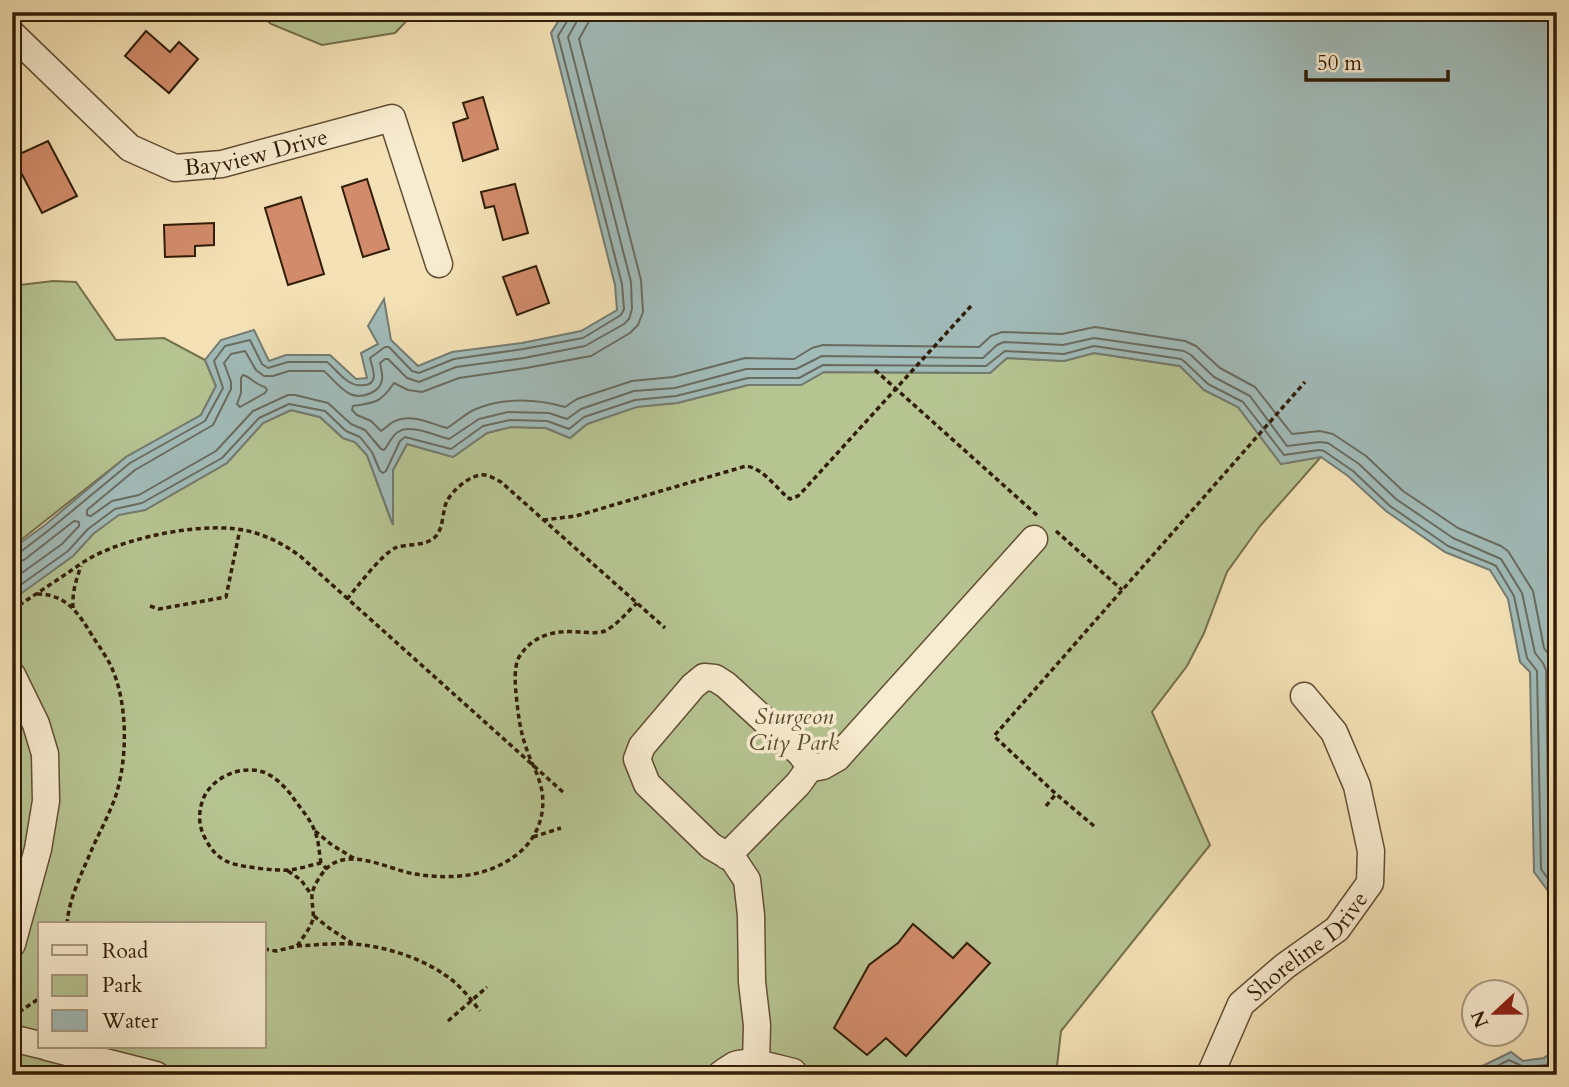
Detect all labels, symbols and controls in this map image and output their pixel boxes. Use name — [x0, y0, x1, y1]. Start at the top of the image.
scale bar — [1306, 38, 1448, 82]
text: 50 m — [1317, 49, 1362, 78]
street label: Bayview Drive — [183, 121, 331, 183]
park label: Sturgeon City Park — [749, 701, 840, 758]
street label: Shoreline Drive — [1240, 885, 1375, 1008]
legend — [38, 922, 266, 1048]
text: Road — [102, 937, 148, 966]
text: Park — [102, 971, 143, 1000]
north arrow — [1460, 978, 1530, 1048]
text: N — [1465, 1006, 1495, 1032]
text: Water — [101, 1007, 158, 1036]

